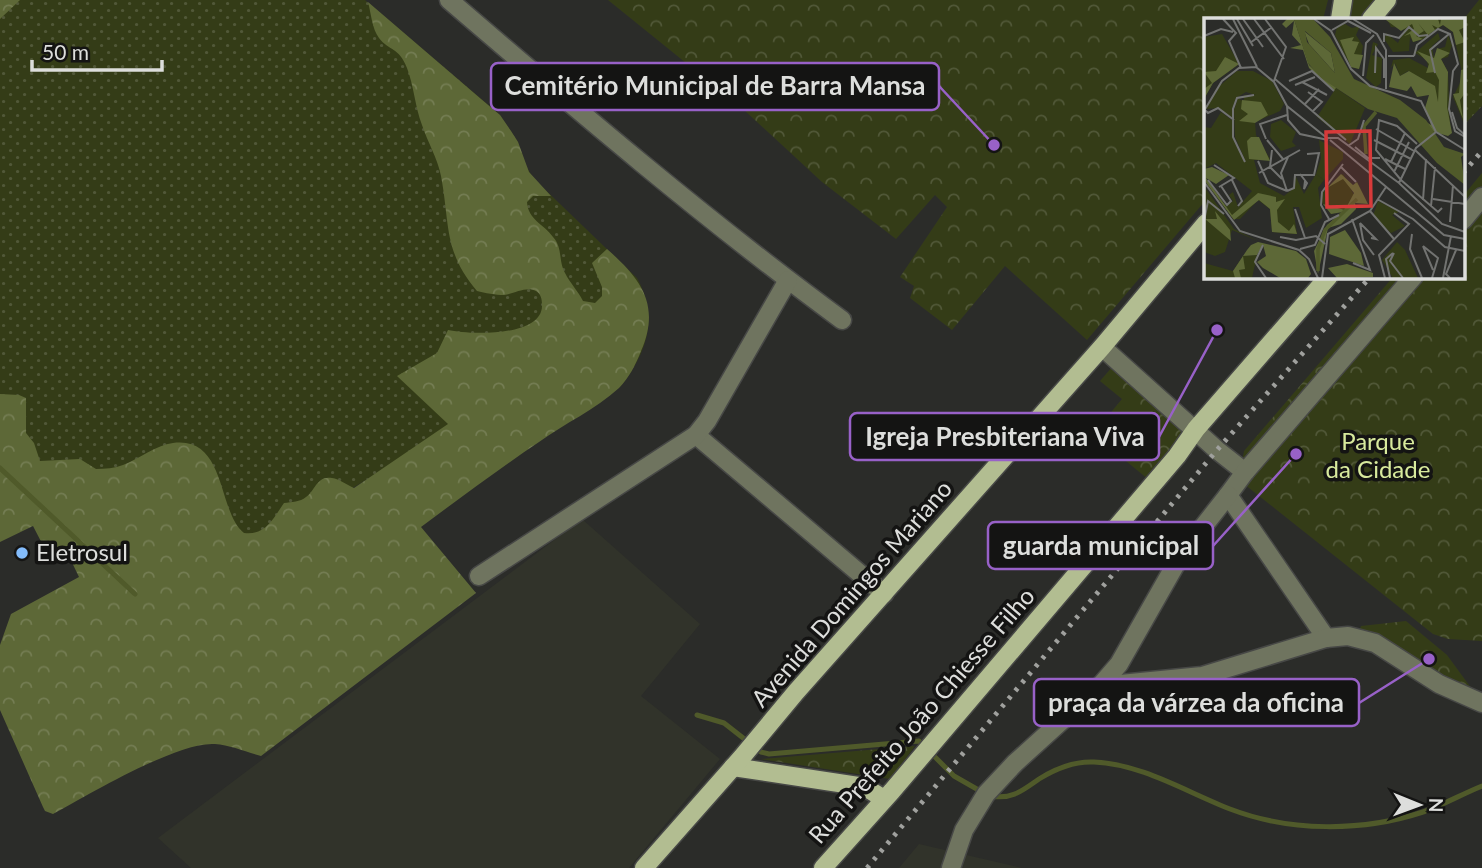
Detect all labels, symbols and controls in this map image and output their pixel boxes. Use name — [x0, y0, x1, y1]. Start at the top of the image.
inset map — [1204, 18, 1464, 278]
scale bar — [32, 28, 161, 72]
text: 50 m — [42, 39, 89, 64]
callout: Cemitério Municipal de Barra Mansa — [491, 63, 939, 110]
text: Cemitério Municipal de Barra Mansa — [505, 69, 925, 101]
callout: Igreja Presbiteriana Viva — [850, 413, 1159, 460]
text: Igreja Presbiteriana Viva — [865, 420, 1145, 452]
park label: Parque da Cidade — [1326, 426, 1430, 483]
street label: Avenida Domingos Mariano — [744, 474, 957, 712]
callout: guarda municipal — [988, 522, 1213, 569]
text: guarda municipal — [1003, 529, 1199, 561]
place label: Eletrosul — [36, 537, 128, 566]
marker: Eletrosul — [14, 545, 30, 561]
street label: Rua Prefeito João Chiesse Filho — [802, 581, 1040, 849]
callout: praça da várzea da oficina — [1034, 679, 1359, 726]
text: praça da várzea da oficina — [1048, 686, 1344, 718]
north arrow — [1384, 770, 1454, 840]
text: N — [1425, 798, 1448, 813]

